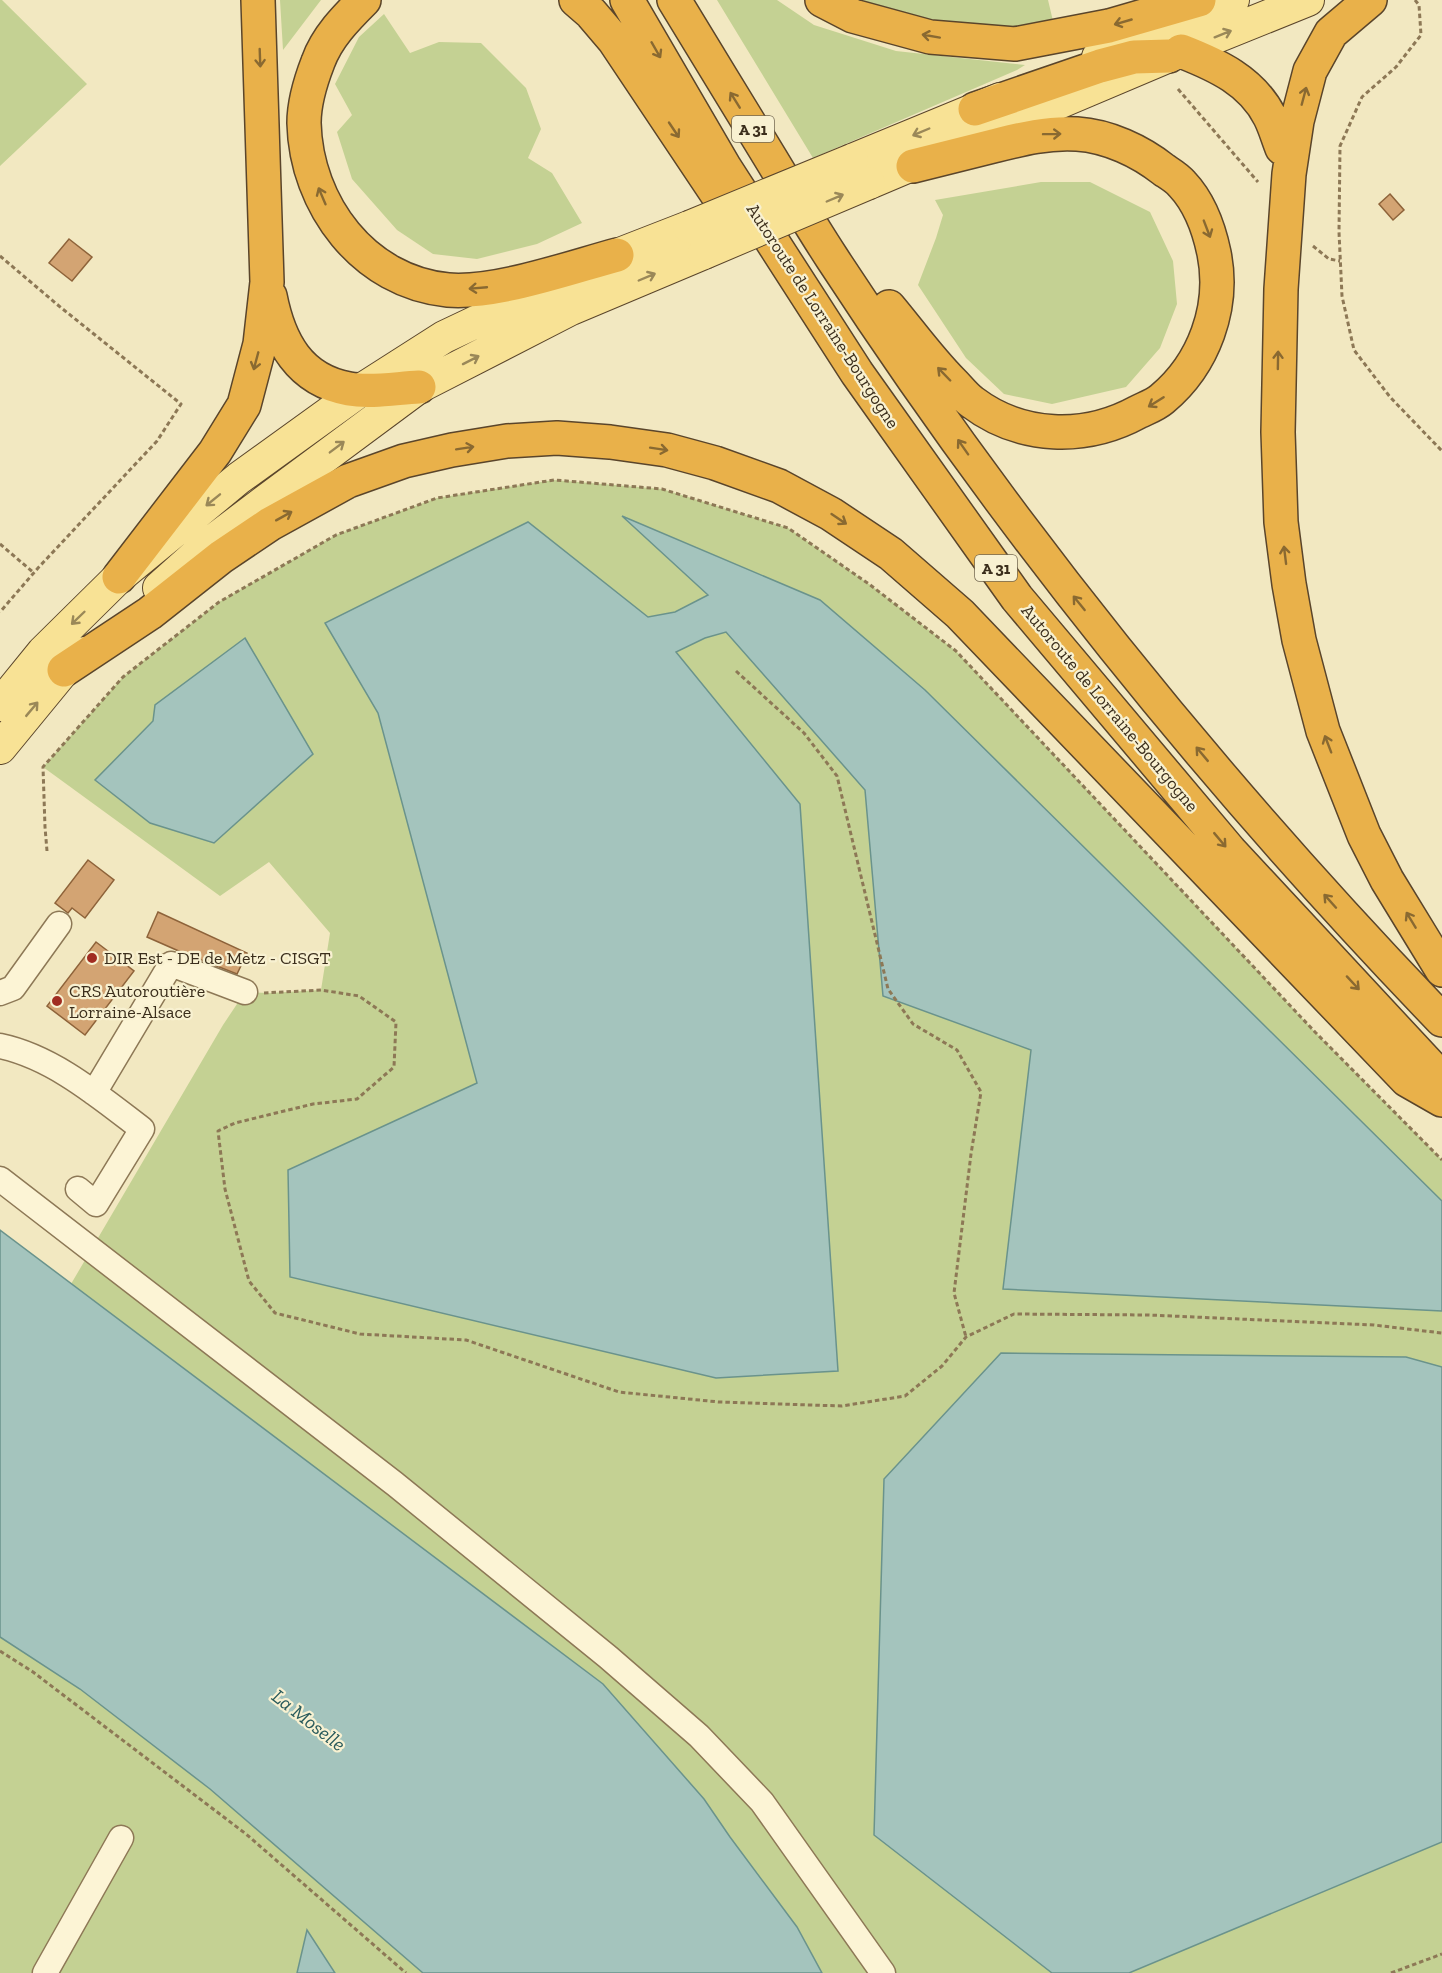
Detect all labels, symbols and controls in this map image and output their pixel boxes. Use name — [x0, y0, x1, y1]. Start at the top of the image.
one-way arrow — [1114, 17, 1133, 28]
one-way arrow — [1213, 28, 1232, 39]
one-way arrow — [922, 31, 941, 42]
one-way arrow — [651, 42, 663, 59]
one-way arrow — [255, 48, 266, 68]
one-way arrow — [1298, 86, 1310, 105]
one-way arrow — [728, 92, 740, 109]
road number: A 31 — [732, 116, 774, 142]
one-way arrow — [668, 121, 680, 138]
one-way arrow — [912, 127, 931, 138]
one-way arrow — [1042, 129, 1062, 140]
one-way arrow — [316, 188, 327, 206]
one-way arrow — [826, 192, 844, 203]
street label: Autoroute de Lorraine-Bourgogne — [742, 199, 904, 433]
one-way arrow — [1202, 219, 1213, 238]
one-way arrow — [638, 271, 656, 282]
one-way arrow — [469, 283, 489, 294]
one-way arrow — [1273, 350, 1284, 370]
one-way arrow — [249, 351, 261, 370]
one-way arrow — [462, 354, 480, 365]
one-way arrow — [936, 366, 951, 381]
one-way arrow — [1147, 396, 1164, 409]
one-way arrow — [957, 439, 969, 455]
one-way arrow — [329, 441, 345, 454]
one-way arrow — [455, 442, 474, 453]
one-way arrow — [648, 444, 668, 455]
one-way arrow — [206, 493, 221, 507]
one-way arrow — [275, 510, 292, 522]
one-way arrow — [831, 513, 847, 525]
one-way arrow — [1279, 545, 1290, 565]
road number: A 31 — [975, 555, 1017, 581]
one-way arrow — [1072, 595, 1085, 611]
street label: Autoroute de Lorraine-Bourgogne — [1017, 600, 1203, 816]
one-way arrow — [70, 611, 85, 626]
one-way arrow — [26, 701, 39, 717]
one-way arrow — [1322, 736, 1333, 754]
one-way arrow — [1195, 747, 1209, 762]
one-way arrow — [1214, 832, 1227, 848]
one-way arrow — [1323, 894, 1337, 909]
one-way arrow — [1404, 912, 1416, 929]
place label: DIR Est - DE de Metz - CISGT — [104, 947, 331, 969]
marker: DIR Est - DE de Metz - CISGT — [85, 951, 99, 965]
one-way arrow — [1346, 975, 1360, 990]
place label: CRS Autoroutière Lorraine-Alsace — [69, 980, 205, 1023]
marker: CRS Autoroutière Lorraine-Alsace — [50, 994, 64, 1008]
water label: La Moselle — [267, 1684, 351, 1756]

